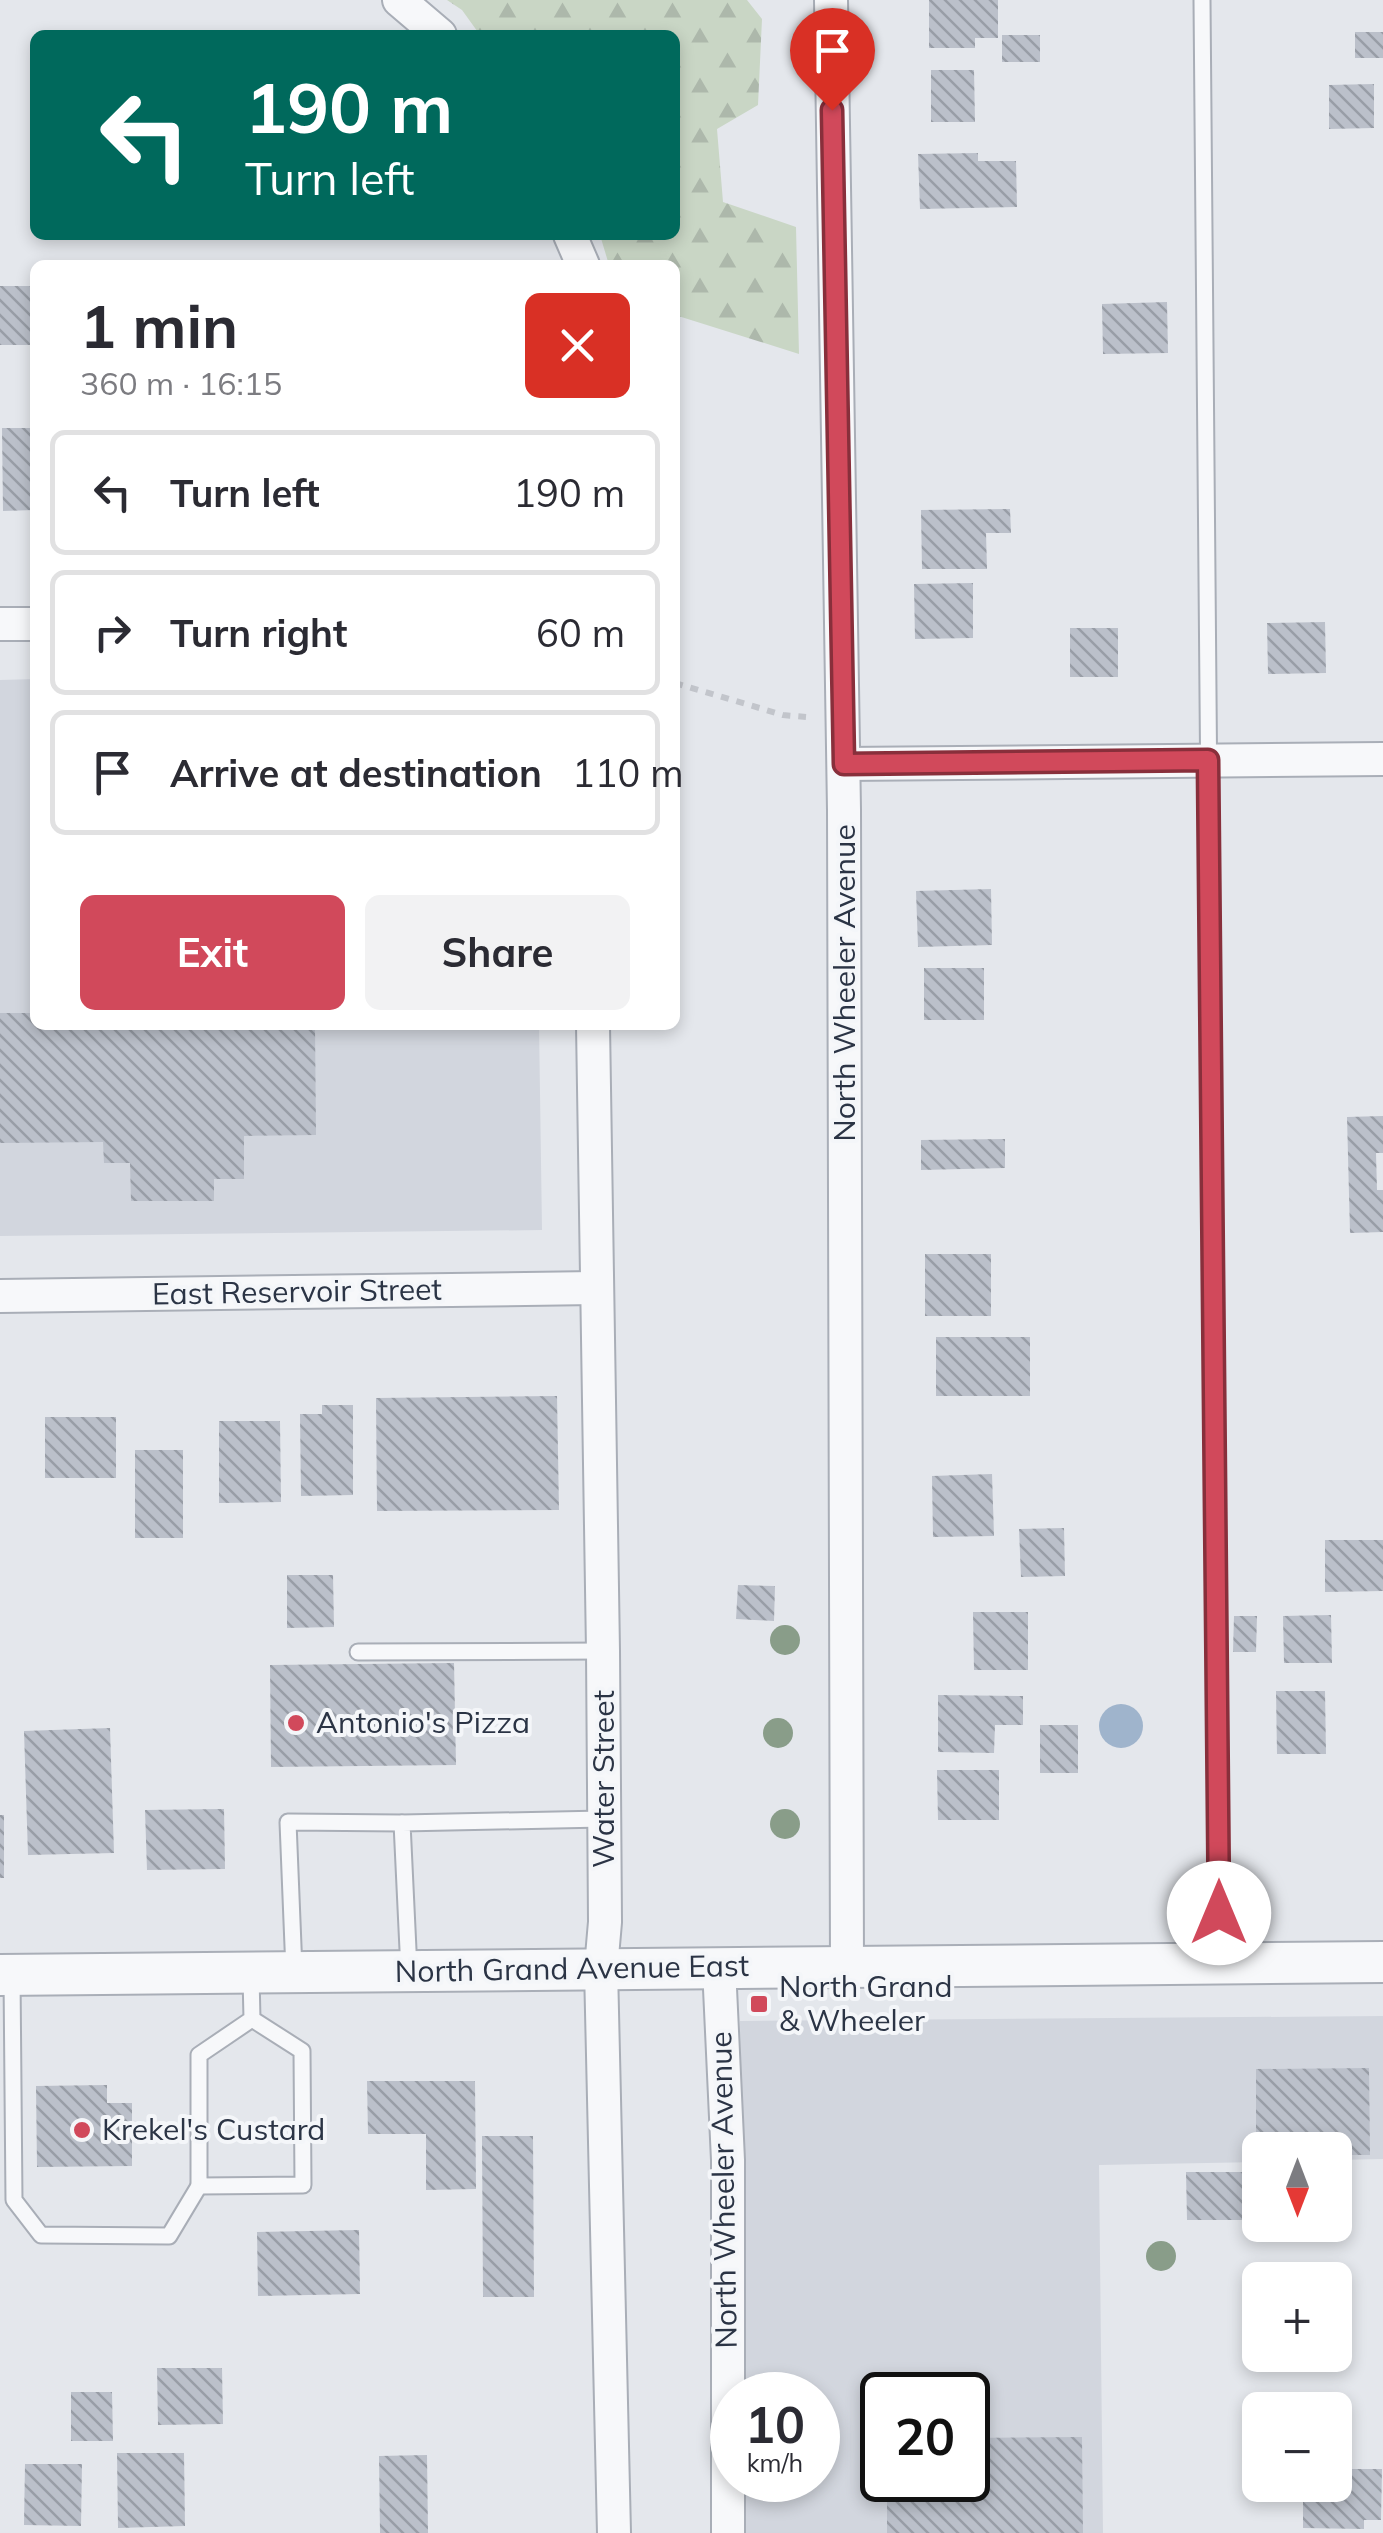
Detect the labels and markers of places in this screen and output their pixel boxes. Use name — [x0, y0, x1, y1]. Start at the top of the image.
pin — [790, 8, 875, 111]
place label: Antonio's Pizza — [316, 1703, 530, 1741]
marker: Antonio's Pizza — [285, 1712, 307, 1734]
place label: North Grand & Wheeler — [779, 1967, 952, 2039]
marker: North Grand & Wheeler — [748, 1993, 770, 2015]
place label: Krekel's Custard — [102, 2110, 325, 2148]
marker: Krekel's Custard — [71, 2119, 93, 2141]

